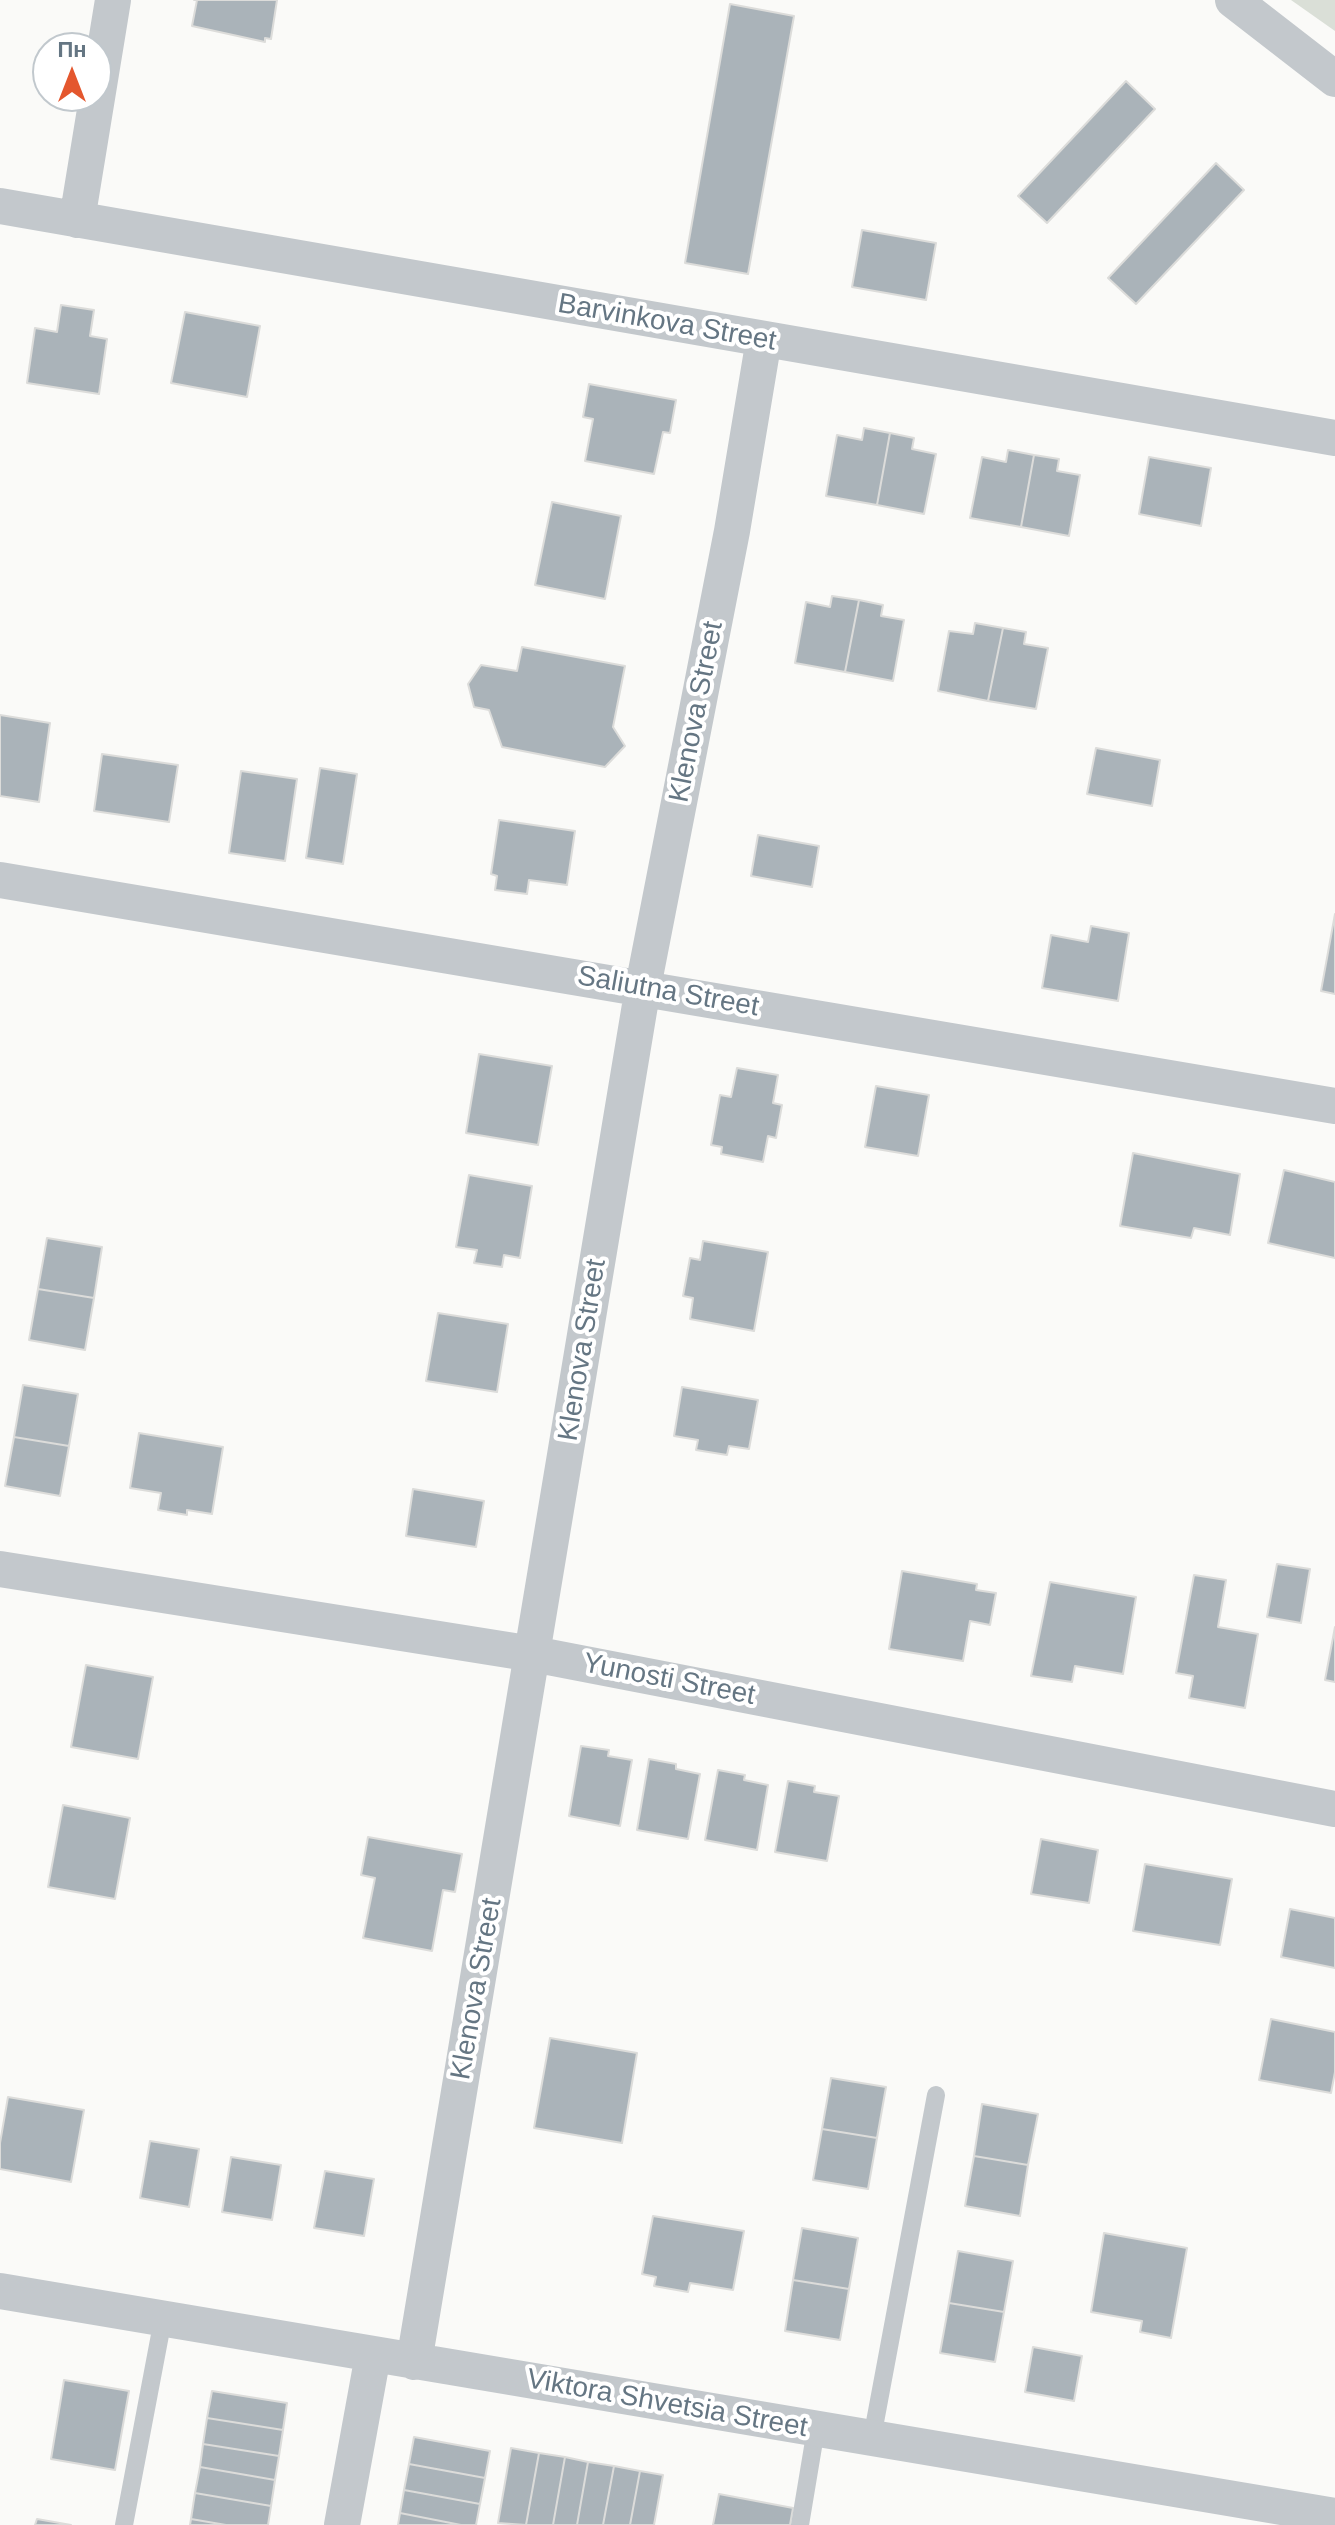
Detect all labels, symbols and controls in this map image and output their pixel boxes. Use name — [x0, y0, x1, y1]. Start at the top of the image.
north arrow — [32, 32, 112, 112]
text: Пн — [57, 37, 87, 62]
street label: Barvinkova Street — [555, 287, 779, 359]
street label: Klenova Street — [663, 619, 731, 805]
street label: Saliutna Street — [575, 960, 761, 1024]
street label: Klenova Street — [552, 1257, 614, 1443]
street label: Yunosti Street — [580, 1647, 758, 1713]
street label: Klenova Street — [445, 1896, 509, 2082]
street label: Viktora Shvetsia Street — [524, 2363, 810, 2445]

